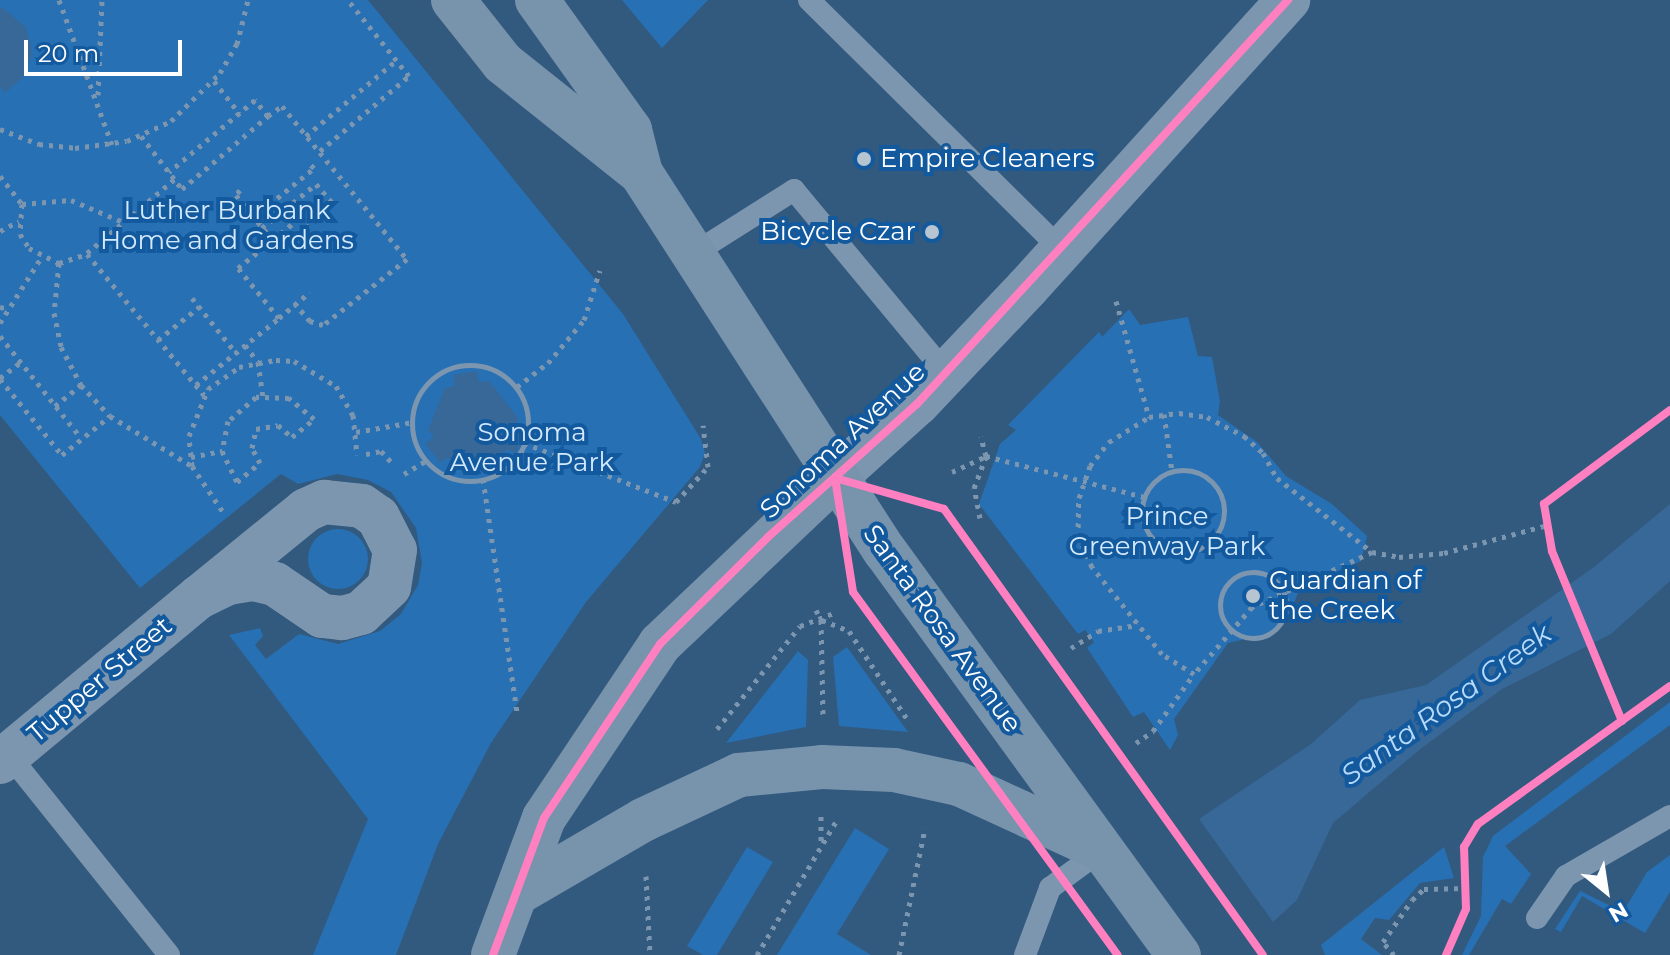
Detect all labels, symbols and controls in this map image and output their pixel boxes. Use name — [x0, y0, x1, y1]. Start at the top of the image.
scale bar — [28, 24, 186, 74]
text: 20 m — [38, 39, 99, 68]
place label: Empire Cleaners — [880, 143, 1095, 175]
marker: Empire Cleaners — [855, 150, 873, 168]
park label: Luther Burbank Home and Gardens — [100, 195, 354, 256]
place label: Bicycle Czar — [760, 216, 916, 248]
marker: Bicycle Czar — [923, 223, 941, 241]
street label: Sonoma Avenue — [754, 357, 932, 525]
park label: Sonoma Avenue Park — [450, 417, 614, 478]
park label: Prince Greenway Park — [1069, 501, 1265, 562]
street label: Santa Rosa Avenue — [856, 519, 1028, 739]
place label: Guardian of the Creek — [1269, 565, 1421, 626]
marker: Guardian of the Creek — [1244, 587, 1262, 605]
street label: Tupper Street — [21, 611, 179, 749]
water label: Santa Rosa Creek — [1334, 616, 1558, 792]
north arrow — [1566, 851, 1646, 931]
text: N — [1604, 896, 1633, 928]

